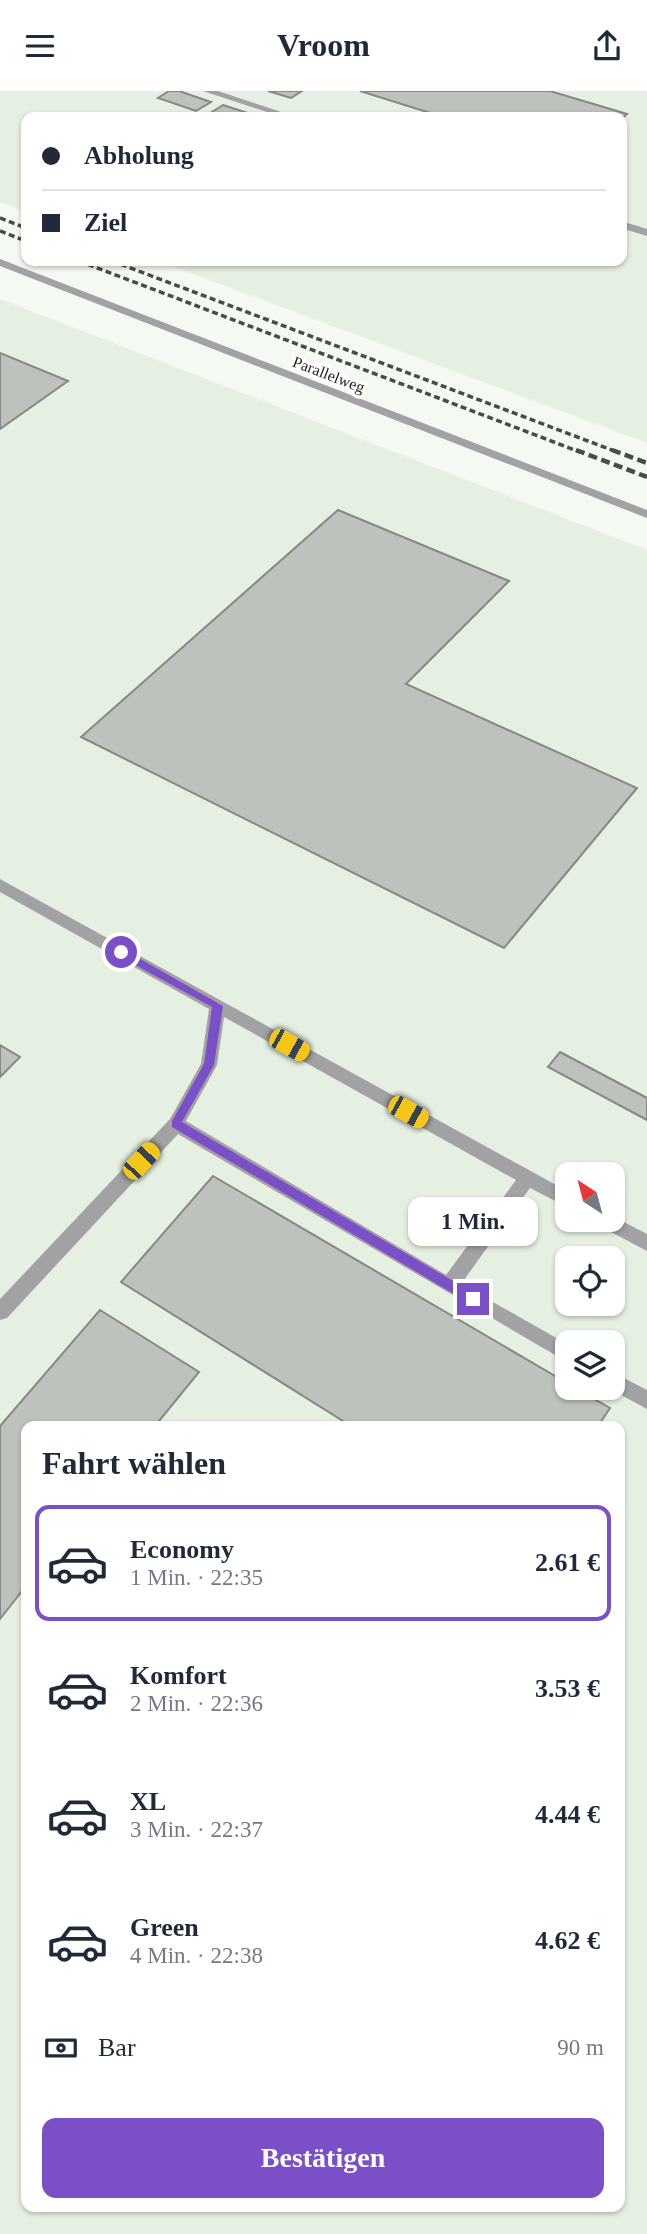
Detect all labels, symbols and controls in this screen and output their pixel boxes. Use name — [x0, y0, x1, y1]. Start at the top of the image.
icon: menu — [21, 27, 59, 65]
text: Vroom — [277, 27, 370, 63]
icon: share — [588, 27, 626, 65]
text: Abholung — [84, 141, 194, 170]
text: Ziel — [84, 208, 127, 237]
street label: Parallelweg — [290, 353, 367, 397]
route start — [105, 936, 137, 968]
car — [266, 1026, 313, 1064]
car — [385, 1093, 432, 1131]
car — [119, 1138, 164, 1184]
north arrow — [555, 1162, 625, 1232]
map controls — [555, 1162, 625, 1400]
callout: 1 Min. — [408, 1197, 538, 1247]
text: 1 Min. — [441, 1209, 505, 1234]
button: locate — [555, 1246, 625, 1316]
route end — [457, 1283, 489, 1315]
button: layers — [555, 1330, 625, 1400]
text: Fahrt wählen — [42, 1445, 226, 1481]
icon: car — [46, 1532, 109, 1595]
text: Economy — [130, 1535, 234, 1564]
text: 2.61 € — [535, 1548, 600, 1577]
text: 1 Min. · 22:35 — [130, 1565, 263, 1590]
icon: car — [46, 1658, 109, 1721]
text: Komfort — [130, 1661, 227, 1690]
text: 3.53 € — [535, 1674, 600, 1703]
text: 2 Min. · 22:36 — [130, 1691, 263, 1716]
icon: car — [46, 1784, 109, 1847]
text: XL — [130, 1787, 166, 1816]
text: 4.44 € — [535, 1800, 600, 1829]
text: 3 Min. · 22:37 — [130, 1817, 263, 1842]
icon: car — [46, 1910, 109, 1973]
text: Green — [130, 1913, 199, 1942]
text: 4.62 € — [535, 1926, 600, 1955]
text: 4 Min. · 22:38 — [130, 1943, 263, 1968]
icon: cash — [42, 2029, 80, 2067]
text: Bar — [98, 2033, 136, 2062]
text: 90 m — [557, 2035, 604, 2060]
button: Bestätigen — [42, 2118, 604, 2198]

